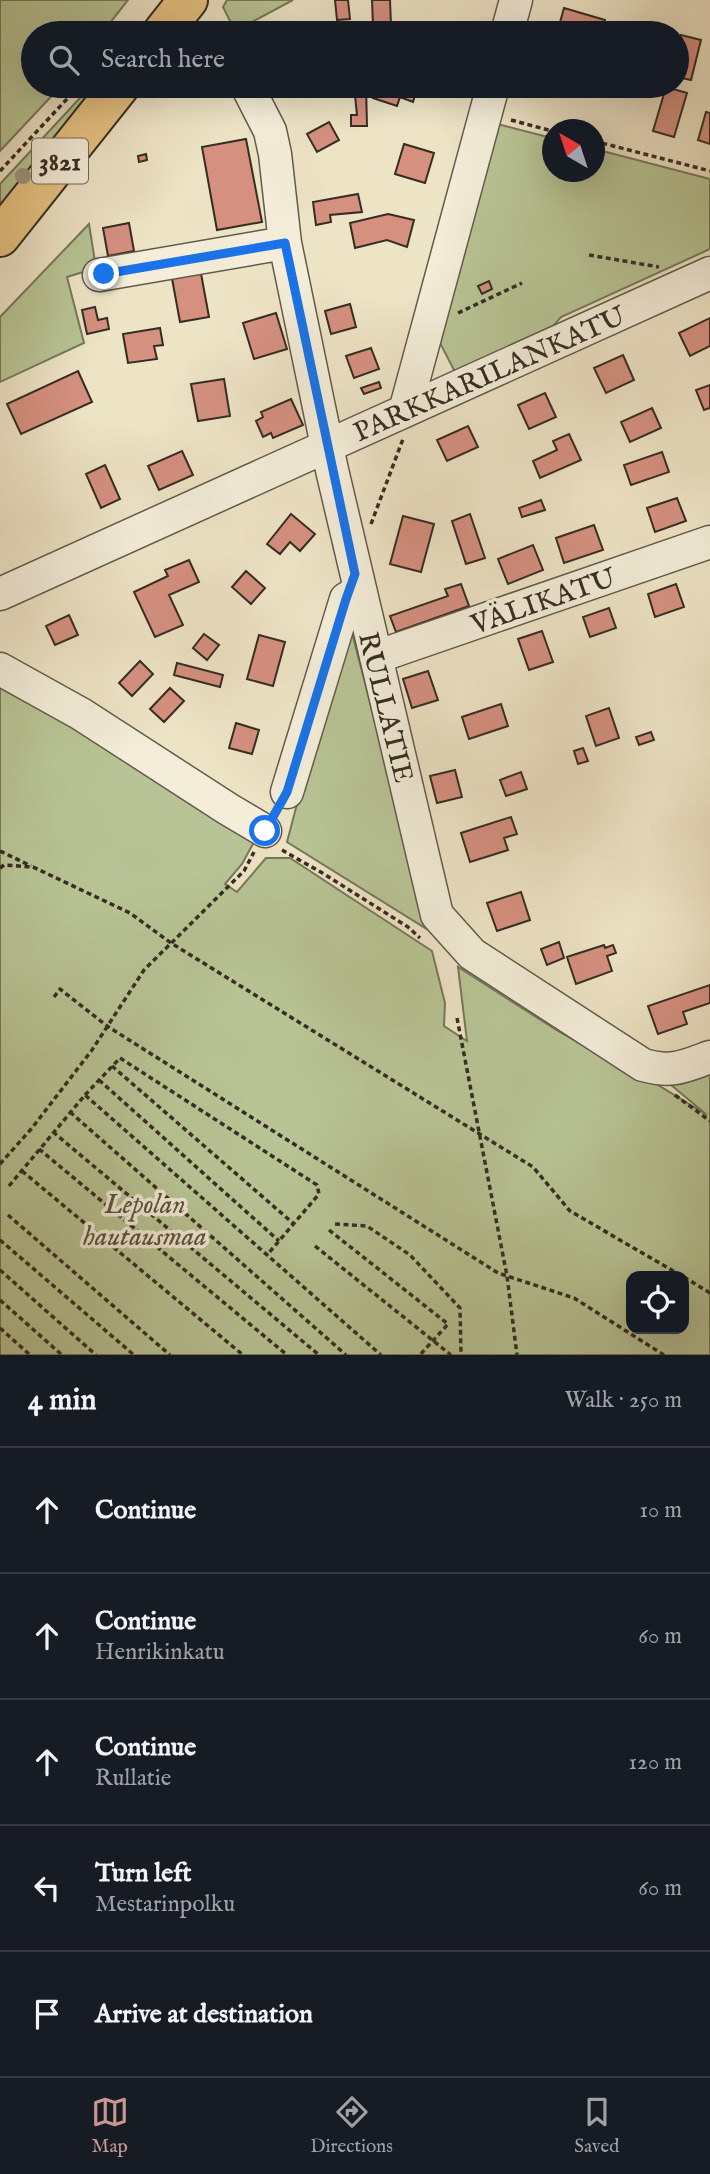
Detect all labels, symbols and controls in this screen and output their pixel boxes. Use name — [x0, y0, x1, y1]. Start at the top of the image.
search box — [21, 21, 689, 98]
icon: search — [45, 41, 83, 79]
text: Search here — [101, 43, 225, 76]
north arrow — [542, 119, 605, 182]
road number: 3821 — [32, 138, 88, 184]
route end — [88, 258, 119, 289]
street label: PARKKARILANKATU — [349, 299, 632, 451]
street label: VÄLIKATU — [466, 561, 621, 644]
street label: RULLATIE — [349, 629, 420, 786]
route start — [249, 815, 280, 846]
park label: Lepolan hautausmaa — [83, 1188, 207, 1255]
map controls — [626, 1271, 689, 1334]
button: locate — [626, 1271, 689, 1334]
text: 4 min — [28, 1382, 96, 1420]
text: Walk · 250 m — [565, 1386, 682, 1415]
icon: ahead — [28, 1491, 66, 1529]
text: Continue — [95, 1494, 196, 1527]
text: 10 m — [639, 1496, 682, 1525]
text: Continue — [95, 1605, 196, 1638]
icon: ahead — [28, 1617, 66, 1655]
text: 60 m — [638, 1622, 682, 1651]
text: Henrikinkatu — [95, 1638, 225, 1667]
text: Continue — [95, 1731, 196, 1764]
icon: ahead — [28, 1743, 66, 1781]
text: 120 m — [629, 1748, 682, 1777]
text: Rullatie — [95, 1764, 171, 1793]
text: Turn left — [95, 1857, 192, 1890]
icon: left — [28, 1869, 66, 1907]
text: 60 m — [638, 1874, 682, 1903]
text: Mestarinpolku — [95, 1890, 235, 1919]
icon: arrive — [28, 1995, 66, 2033]
text: Arrive at destination — [95, 1998, 313, 2031]
tab: Map — [91, 2093, 129, 2159]
tab: Directions — [310, 2093, 393, 2159]
tab: Saved — [574, 2093, 619, 2159]

